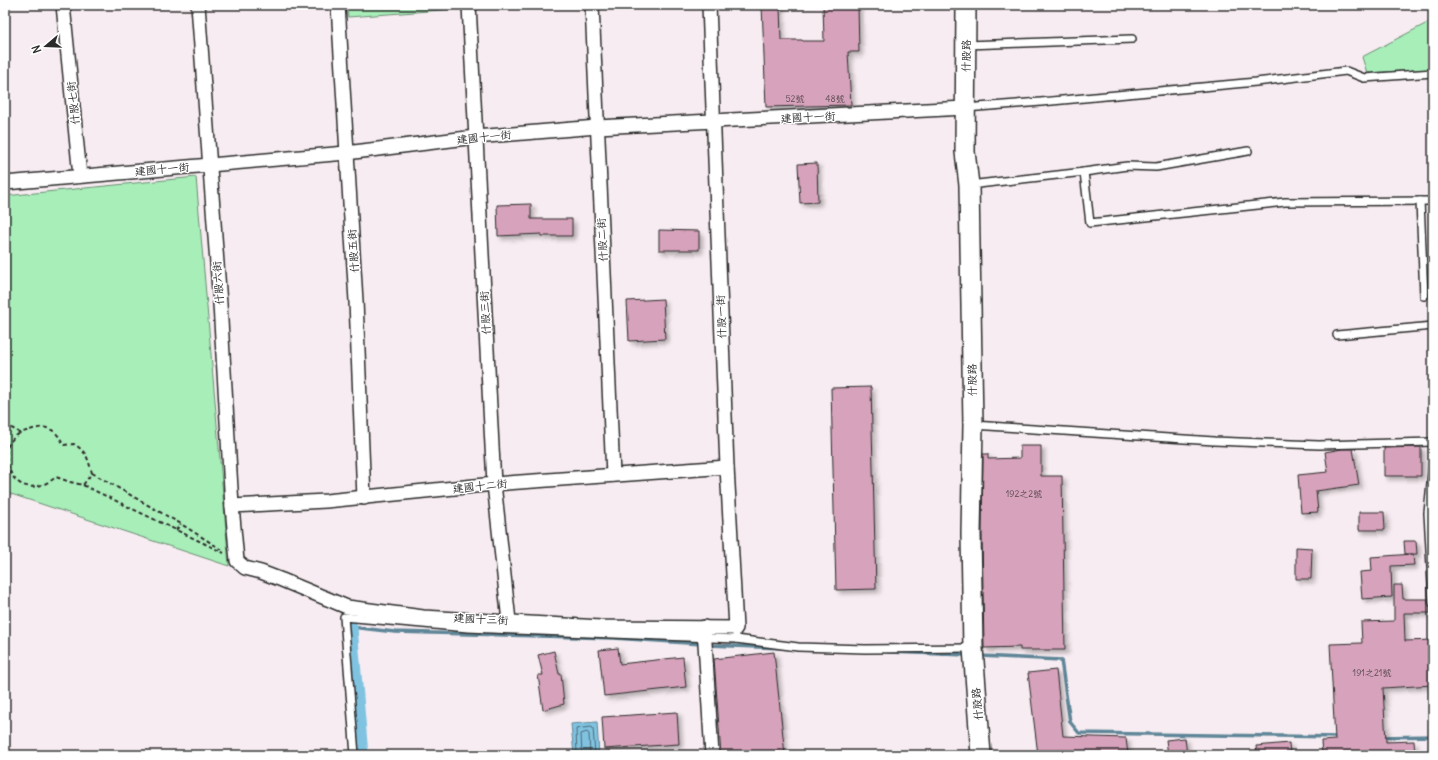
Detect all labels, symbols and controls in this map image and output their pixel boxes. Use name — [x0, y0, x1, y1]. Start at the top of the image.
north arrow — [26, 26, 66, 66]
street label: 什股路 — [959, 39, 973, 73]
text: N — [29, 43, 44, 55]
street label: 什股七街 — [64, 79, 82, 126]
house number: 52號 — [785, 93, 805, 104]
house number: 48號 — [825, 93, 845, 104]
street label: 建國十一街 — [780, 109, 837, 125]
street label: 建國十一街 — [456, 127, 513, 147]
street label: 建國十一街 — [134, 160, 191, 178]
street label: 什股二街 — [594, 217, 610, 262]
street label: 什股五街 — [344, 228, 362, 273]
street label: 什股六街 — [209, 260, 227, 305]
street label: 什股三街 — [477, 290, 493, 335]
street label: 什股一街 — [713, 294, 729, 339]
street label: 什股路 — [965, 363, 979, 397]
street label: 建國十二街 — [452, 476, 509, 496]
house number: 192之2號 — [1006, 488, 1042, 499]
street label: 建國十三街 — [453, 611, 510, 627]
house number: 191之21號 — [1353, 667, 1391, 678]
street label: 什股路 — [969, 687, 985, 721]

